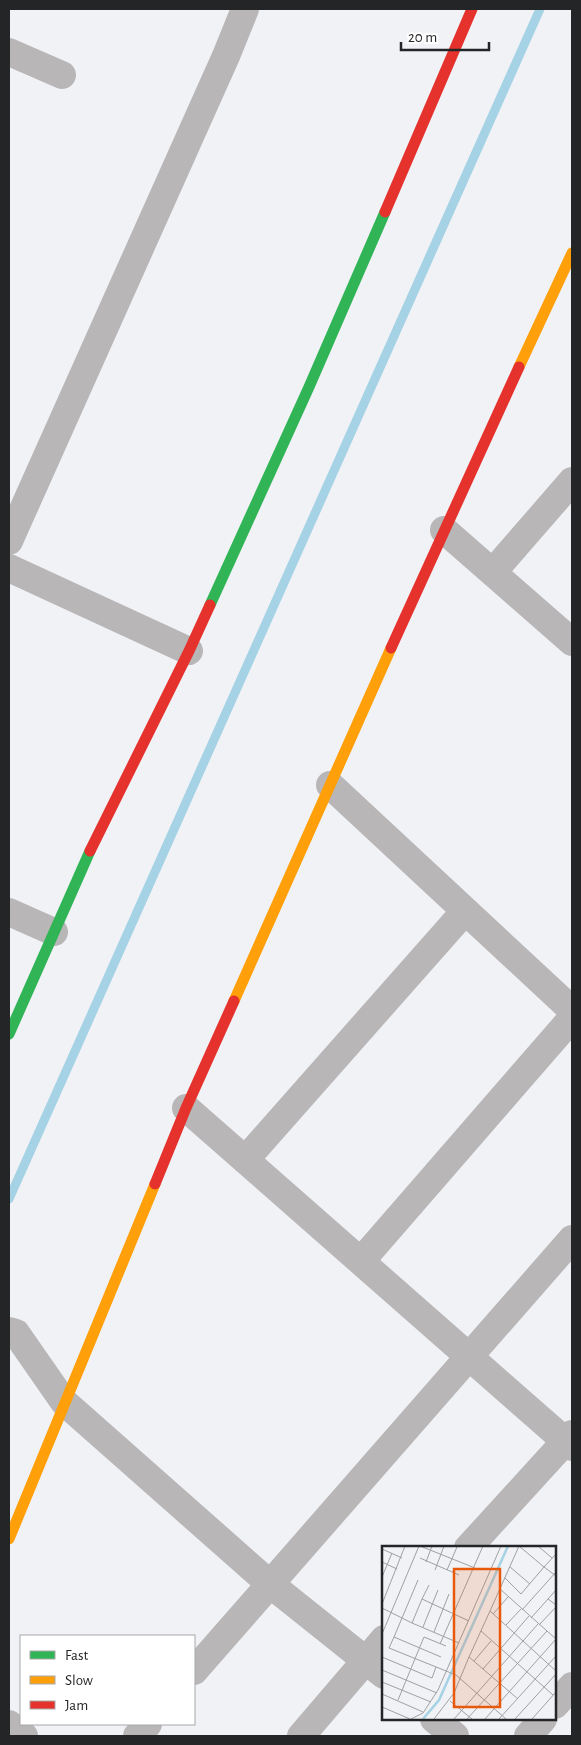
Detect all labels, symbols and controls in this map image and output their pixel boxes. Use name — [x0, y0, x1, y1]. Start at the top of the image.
scale bar — [401, 20, 488, 52]
text: 20 m — [408, 30, 437, 45]
inset map — [382, 1546, 556, 1720]
legend — [20, 1635, 195, 1725]
text: Fast — [65, 1648, 89, 1663]
text: Slow — [65, 1673, 93, 1688]
text: Jam — [65, 1698, 88, 1713]

